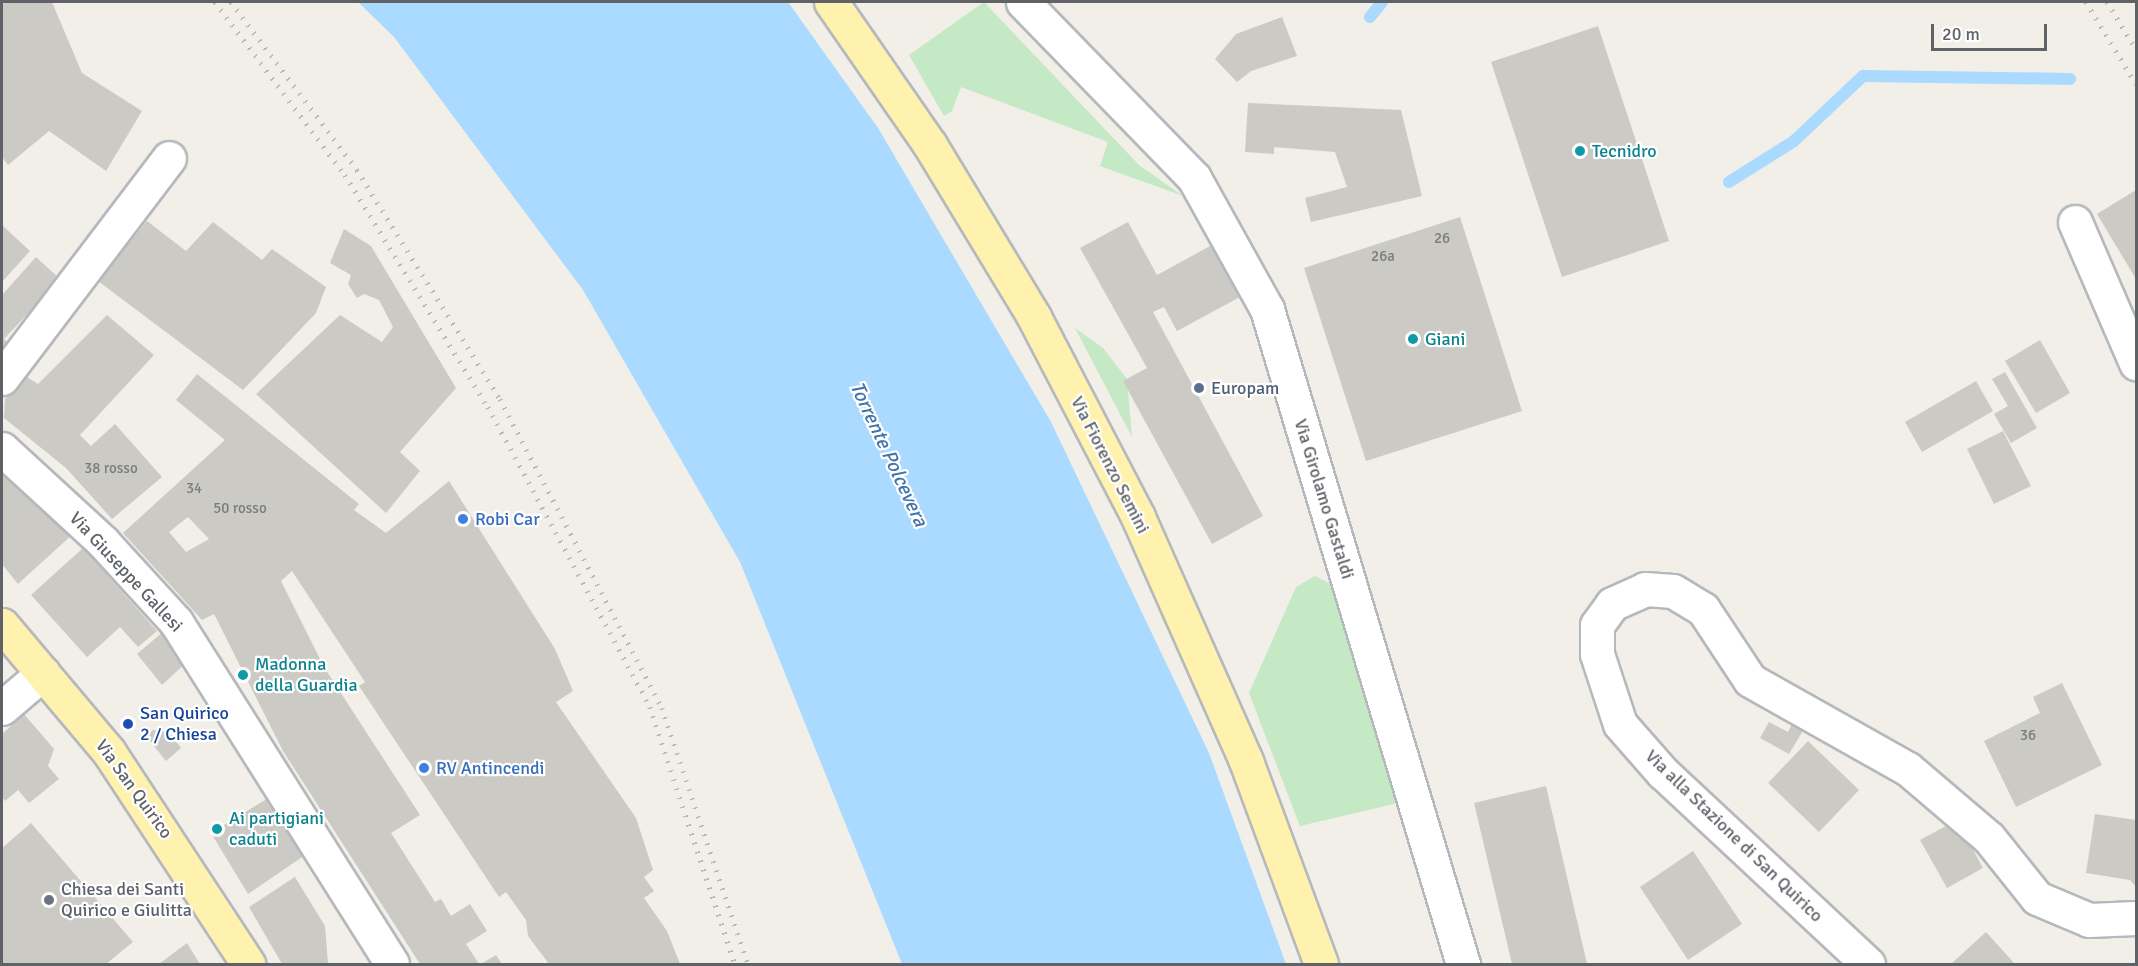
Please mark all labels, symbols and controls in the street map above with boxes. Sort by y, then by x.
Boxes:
scale bar [1934,12,2050,50]
text: 20 m [1942,23,1980,45]
place label: Tecnidro [1592,140,1657,162]
marker: Tecnidro [1573,144,1587,158]
house number: 26 [1434,230,1450,248]
house number: 26a [1371,248,1395,266]
place label: Giani [1425,328,1465,350]
marker: Giani [1406,332,1420,346]
place label: Europam [1211,377,1279,399]
water label: Torrente Polcevera [845,378,933,530]
marker: Europam [1192,381,1206,395]
street label: Via Fiorenzo Semini [1066,393,1154,537]
street label: Via Girolamo Gastaldi [1289,416,1359,582]
house number: 38 rosso [84,460,138,478]
house number: 34 [186,480,202,498]
house number: 50 rosso [213,500,267,518]
street label: Via Giuseppe Gallesi [65,508,187,636]
place label: Robi Car [475,508,540,530]
marker: Robi Car [456,512,470,526]
place label: Madonna della Guardia [255,654,358,696]
marker: Madonna della Guardia [236,668,250,682]
place label: San Quirico 2 / Chiesa [140,703,229,746]
marker: San Quirico 2 / Chiesa [121,717,135,731]
house number: 36 [2020,727,2036,745]
street label: Via San Quirico [91,735,177,843]
street label: Via alla Stazione di San Quirico [1641,745,1827,927]
place label: RV Antincendi [436,757,544,779]
marker: RV Antincendi [417,761,431,775]
place label: Ai partigiani caduti [229,808,324,850]
marker: Ai partigiani caduti [210,822,224,836]
place label: Chiesa dei Santi Quirico e Giulitta [61,879,192,922]
marker: Chiesa dei Santi Quirico e Giulitta [42,893,56,907]

